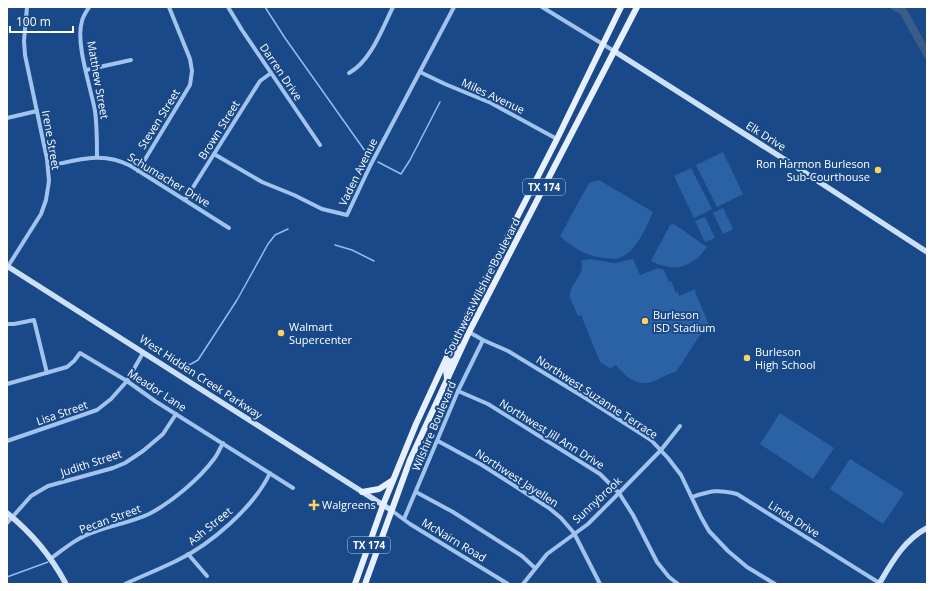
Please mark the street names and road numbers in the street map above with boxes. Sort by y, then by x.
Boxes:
street label: Matthew Street [84,40,113,120]
street label: Darren Drive [257,40,306,103]
street label: Miles Avenue [459,74,527,117]
street label: Steven Street [134,86,183,152]
street label: Brown Street [194,97,243,162]
street label: Irene Street [39,109,64,171]
street label: Elk Drive [743,117,789,154]
street label: Vaden Avenue [335,135,380,208]
street label: Schumacher Drive [125,149,213,210]
road number: TX 174 [523,179,565,195]
street label: Southwest Wilshire Boulevard [440,215,523,358]
street label: West Hidden Creek Parkway [137,331,266,422]
street label: Northwest Suzanne Terrace [534,352,661,442]
street label: Meador Lane [125,365,190,414]
street label: Wilshire Boulevard [408,379,459,473]
street label: Northwest Jill Ann Drive [497,395,608,472]
street label: Lisa Street [34,397,90,428]
street label: Northwest Jayellen [473,445,562,510]
street label: Judith Street [57,446,123,480]
street label: Sunnybrook [569,473,625,526]
street label: Linda Drive [766,497,823,540]
street label: Pecan Street [77,500,143,537]
street label: Ash Street [185,503,235,548]
street label: McNairn Road [419,514,489,565]
road number: TX 174 [348,537,390,553]

